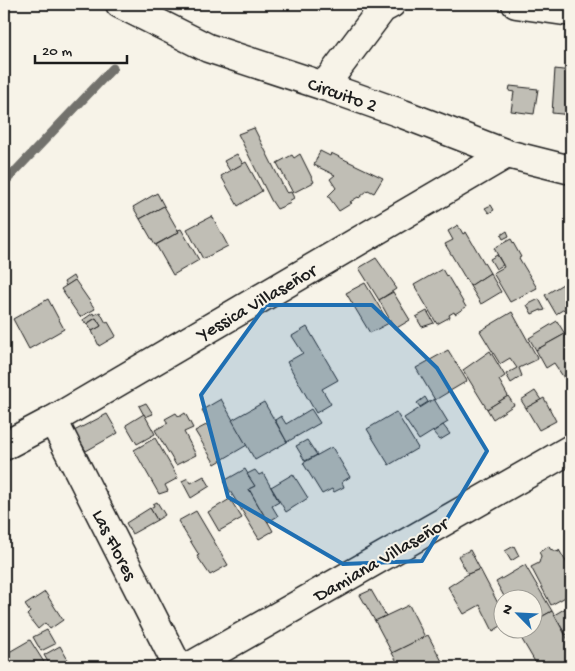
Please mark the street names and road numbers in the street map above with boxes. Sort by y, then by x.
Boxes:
street label: Circuito 2 [304,74,380,119]
street label: Yessica Villaseñor [192,259,324,349]
street label: Las Flores [85,506,141,586]
street label: Damiana Villaseñor [309,512,455,610]

